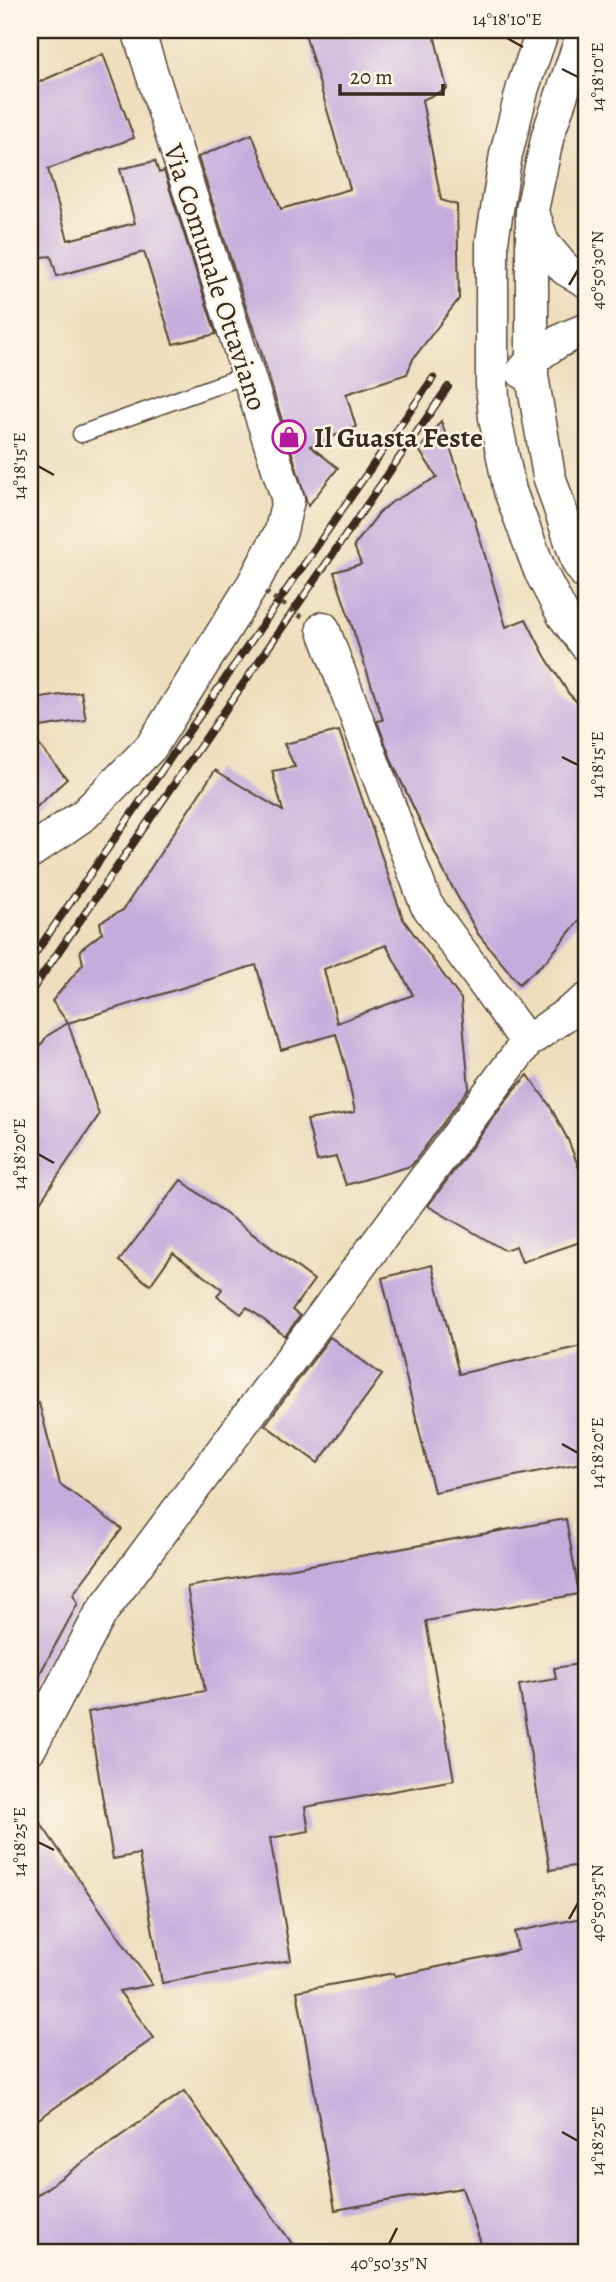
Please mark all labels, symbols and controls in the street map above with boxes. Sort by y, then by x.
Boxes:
text: 14°18'10"E [472,7,542,31]
text: 14°18'10"E [585,42,609,112]
scale bar [340,52,443,96]
text: 20 m [350,63,393,91]
street label: Via Comunale Ottaviano [154,138,276,415]
text: 40°50'30"N [585,230,609,310]
shop icon: Il Guasta Feste [270,418,308,456]
place label: Il Guasta Feste [314,419,483,457]
text: 14°18'15"E [7,432,31,500]
text: 14°18'15"E [585,731,609,799]
text: 14°18'20"E [7,1118,31,1190]
text: 14°18'20"E [585,1417,609,1489]
text: 14°18'25"E [7,1807,31,1877]
text: 40°50'35"N [585,1864,609,1942]
text: 14°18'25"E [585,2106,609,2176]
text: 40°50'35"N [350,2251,428,2275]

